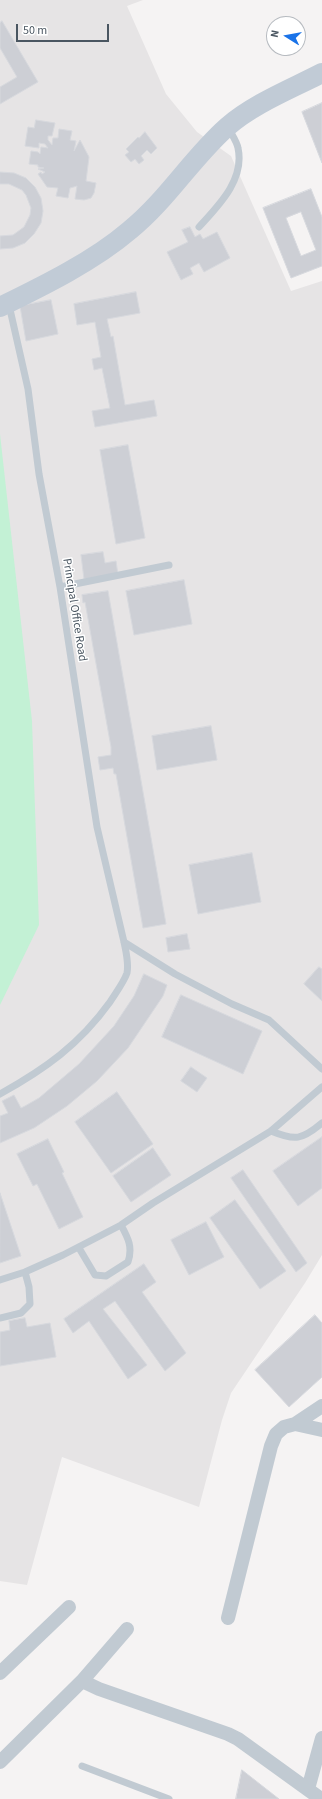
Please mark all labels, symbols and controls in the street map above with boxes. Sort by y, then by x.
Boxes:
scale bar [18,16,111,42]
north arrow [266,16,306,56]
text: 50 m [23,22,47,39]
text: N [267,29,283,39]
street label: Principal Office Road [59,557,89,663]

